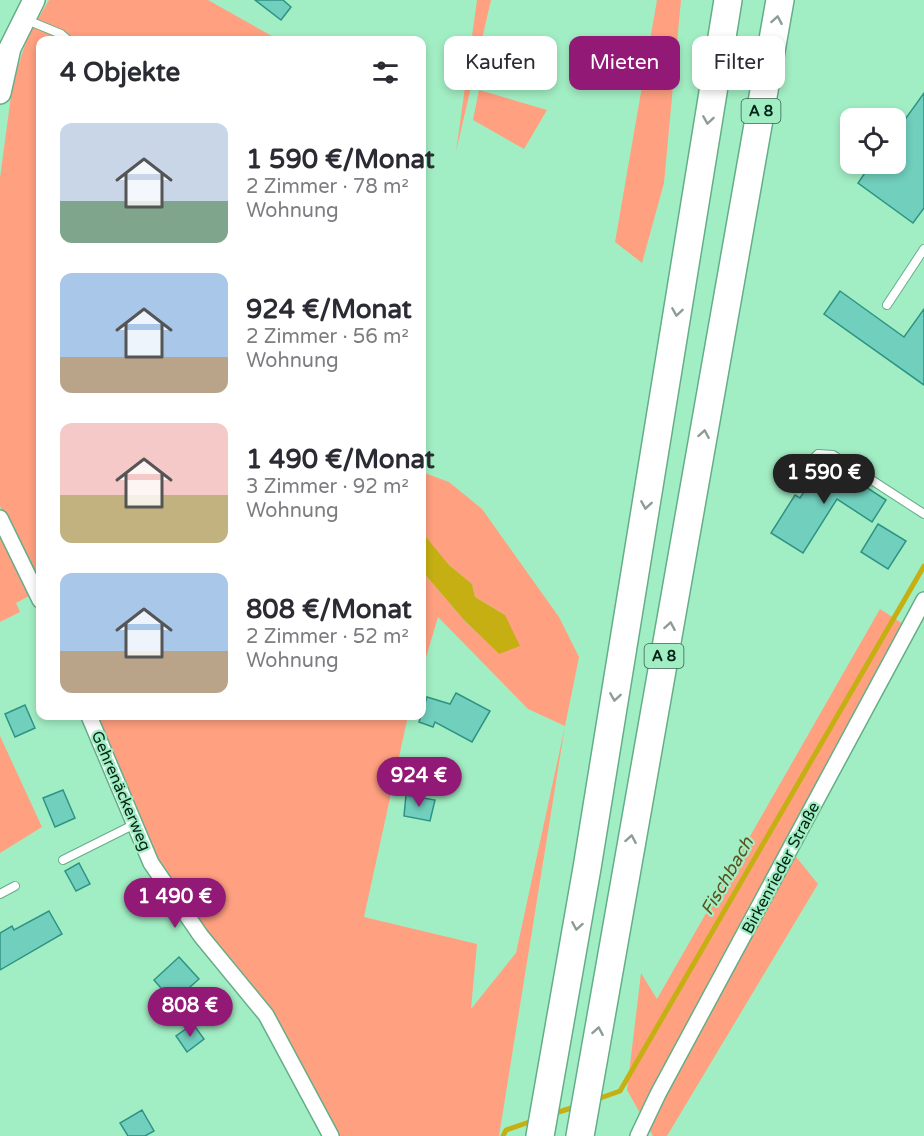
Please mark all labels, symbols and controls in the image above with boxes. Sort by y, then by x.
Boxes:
one-way arrow [770,15,783,25]
chip: Kaufen [444,36,557,90]
chip: Mieten [569,36,680,90]
chip: Filter [692,36,785,90]
icon: filters [369,56,402,89]
text: 4 Objekte [60,57,180,88]
road number: A 8 [742,99,780,123]
map controls [840,108,906,174]
button: locate [840,108,906,174]
one-way arrow [703,115,715,125]
text: 1 590 €/Monat [246,144,435,175]
icon: home [108,147,180,219]
text: 2 Zimmer · 78 m² [246,175,409,199]
text: Wohnung [246,199,339,223]
text: 924 €/Monat [246,294,412,325]
icon: home [108,297,180,369]
one-way arrow [672,308,684,317]
text: 2 Zimmer · 56 m² [246,325,409,349]
text: Wohnung [246,349,339,373]
one-way arrow [697,430,710,440]
text: 1 490 €/Monat [246,444,435,475]
icon: home [108,447,180,519]
pin: 1 590 € [769,454,879,505]
text: 1 590 € [787,461,861,485]
text: 3 Zimmer · 92 m² [246,475,409,499]
text: Wohnung [246,499,339,523]
one-way arrow [640,500,653,510]
text: 808 €/Monat [246,594,412,625]
icon: home [108,597,180,669]
one-way arrow [663,622,676,632]
text: 2 Zimmer · 52 m² [246,625,409,649]
road number: A 8 [644,644,684,668]
text: Wohnung [246,649,339,673]
one-way arrow [609,693,621,702]
street label: Gehrenäckerweg [87,728,155,854]
pin: 924 € [377,757,461,808]
text: 924 € [391,764,447,788]
street label: Birkenrieder Straße [738,799,824,937]
water label: Fischbach [696,832,759,919]
one-way arrow [624,834,637,844]
pin: 1 490 € [120,878,230,929]
text: 1 490 € [138,885,212,909]
one-way arrow [571,920,584,930]
pin: 808 € [148,987,232,1038]
text: 808 € [162,994,218,1018]
one-way arrow [591,1026,604,1036]

